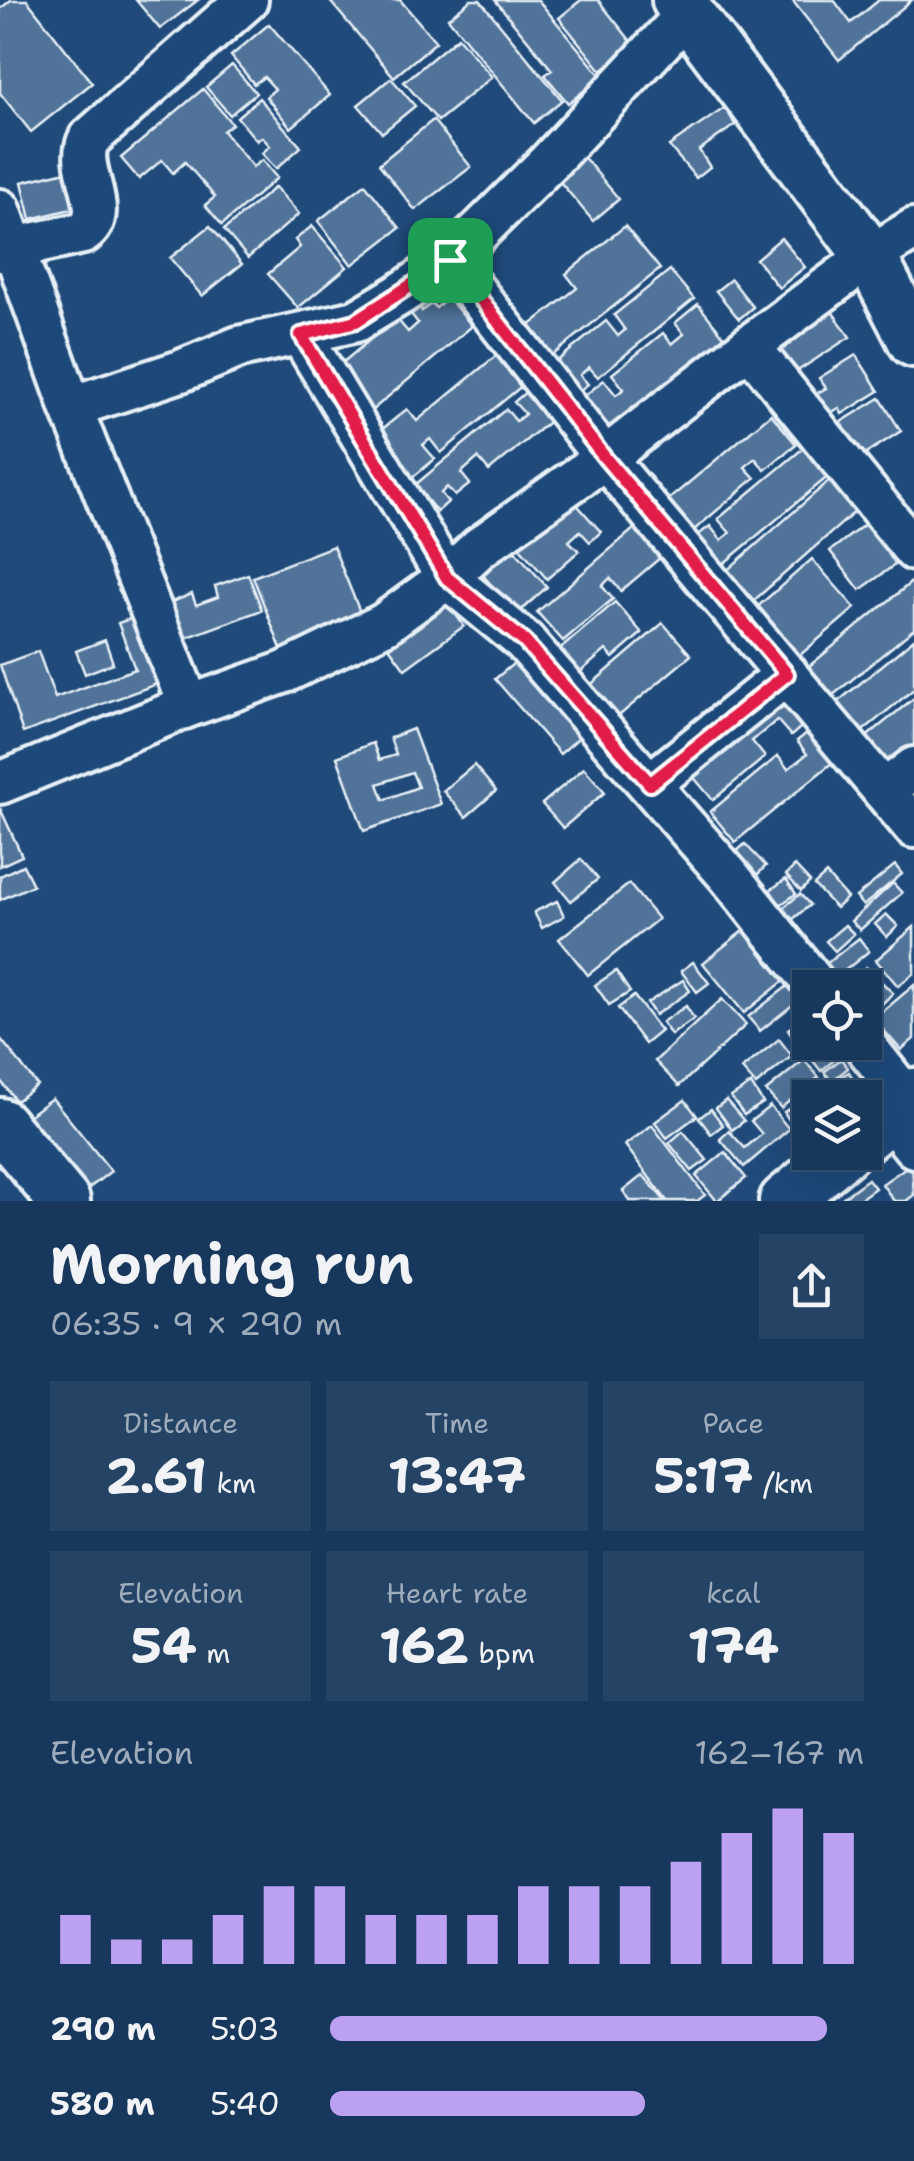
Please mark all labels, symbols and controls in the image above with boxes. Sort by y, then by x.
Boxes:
pin [408,218,493,303]
icon: arrive [423,233,478,288]
map controls [792,970,882,1170]
button: locate [792,970,882,1060]
button: layers [792,1080,882,1170]
text: Morning run [50,1227,414,1301]
button: share [759,1234,864,1339]
text: 06:35 · 9 × 290 m [50,1302,342,1345]
text: Distance [123,1404,238,1442]
text: Time [425,1404,489,1442]
text: Pace [703,1404,764,1442]
text: 2.61 [105,1442,207,1509]
text: 13:47 [388,1442,526,1509]
text: 5:17 [654,1442,754,1509]
text: km [207,1464,256,1502]
text: /km [754,1464,813,1502]
text: Elevation [118,1574,243,1612]
text: Heart rate [386,1574,528,1612]
text: kcal [706,1574,761,1612]
text: 54 [131,1612,197,1679]
text: 162 [379,1612,469,1679]
text: 174 [688,1612,779,1679]
text: m [197,1634,230,1672]
text: bpm [469,1634,535,1672]
text: Elevation [50,1731,193,1774]
text: 162–167 m [695,1731,864,1774]
text: 290 m [50,2007,156,2050]
text: 5:03 [210,2007,279,2050]
text: 580 m [50,2082,155,2125]
text: 5:40 [210,2082,280,2125]

